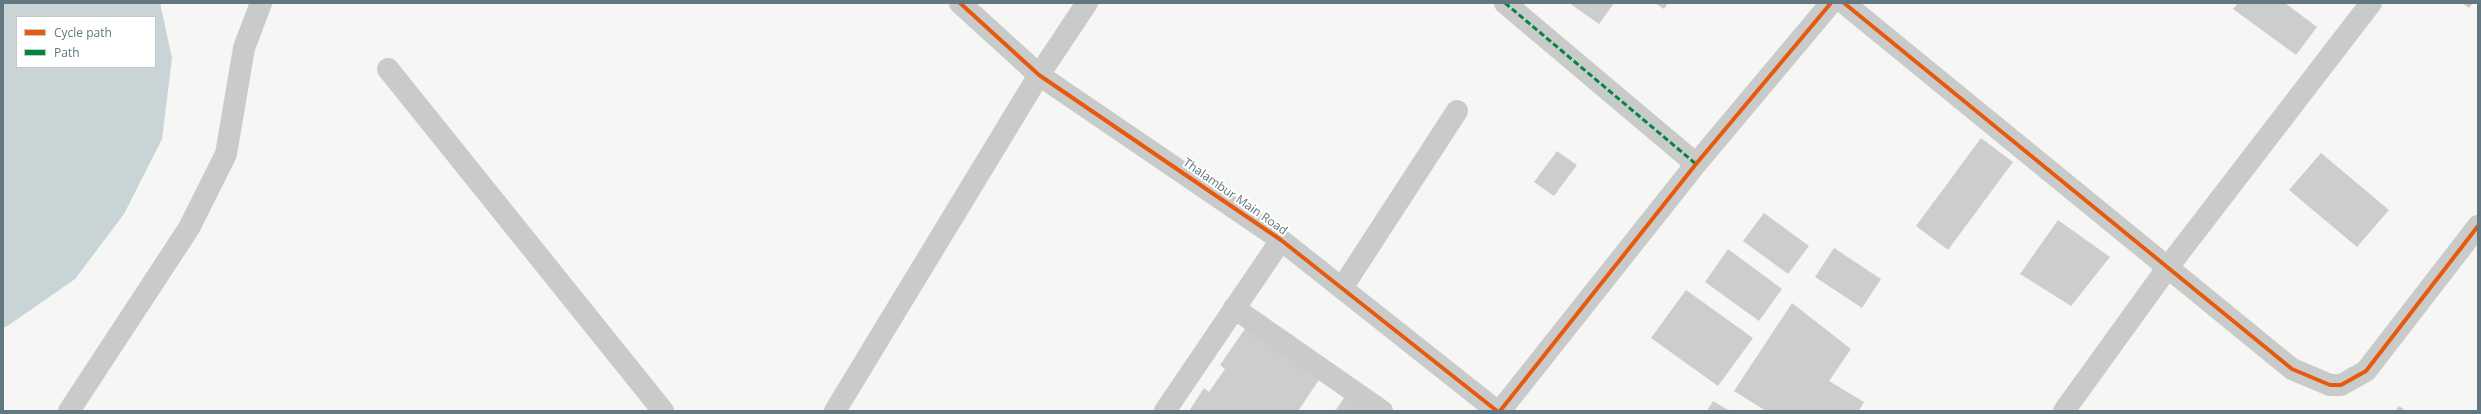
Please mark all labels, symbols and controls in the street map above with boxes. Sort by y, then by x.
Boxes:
legend [16,16,156,68]
text: Cycle path [54,24,112,41]
text: Path [54,44,80,61]
street label: Thalambur Main Road [1180,156,1290,238]

